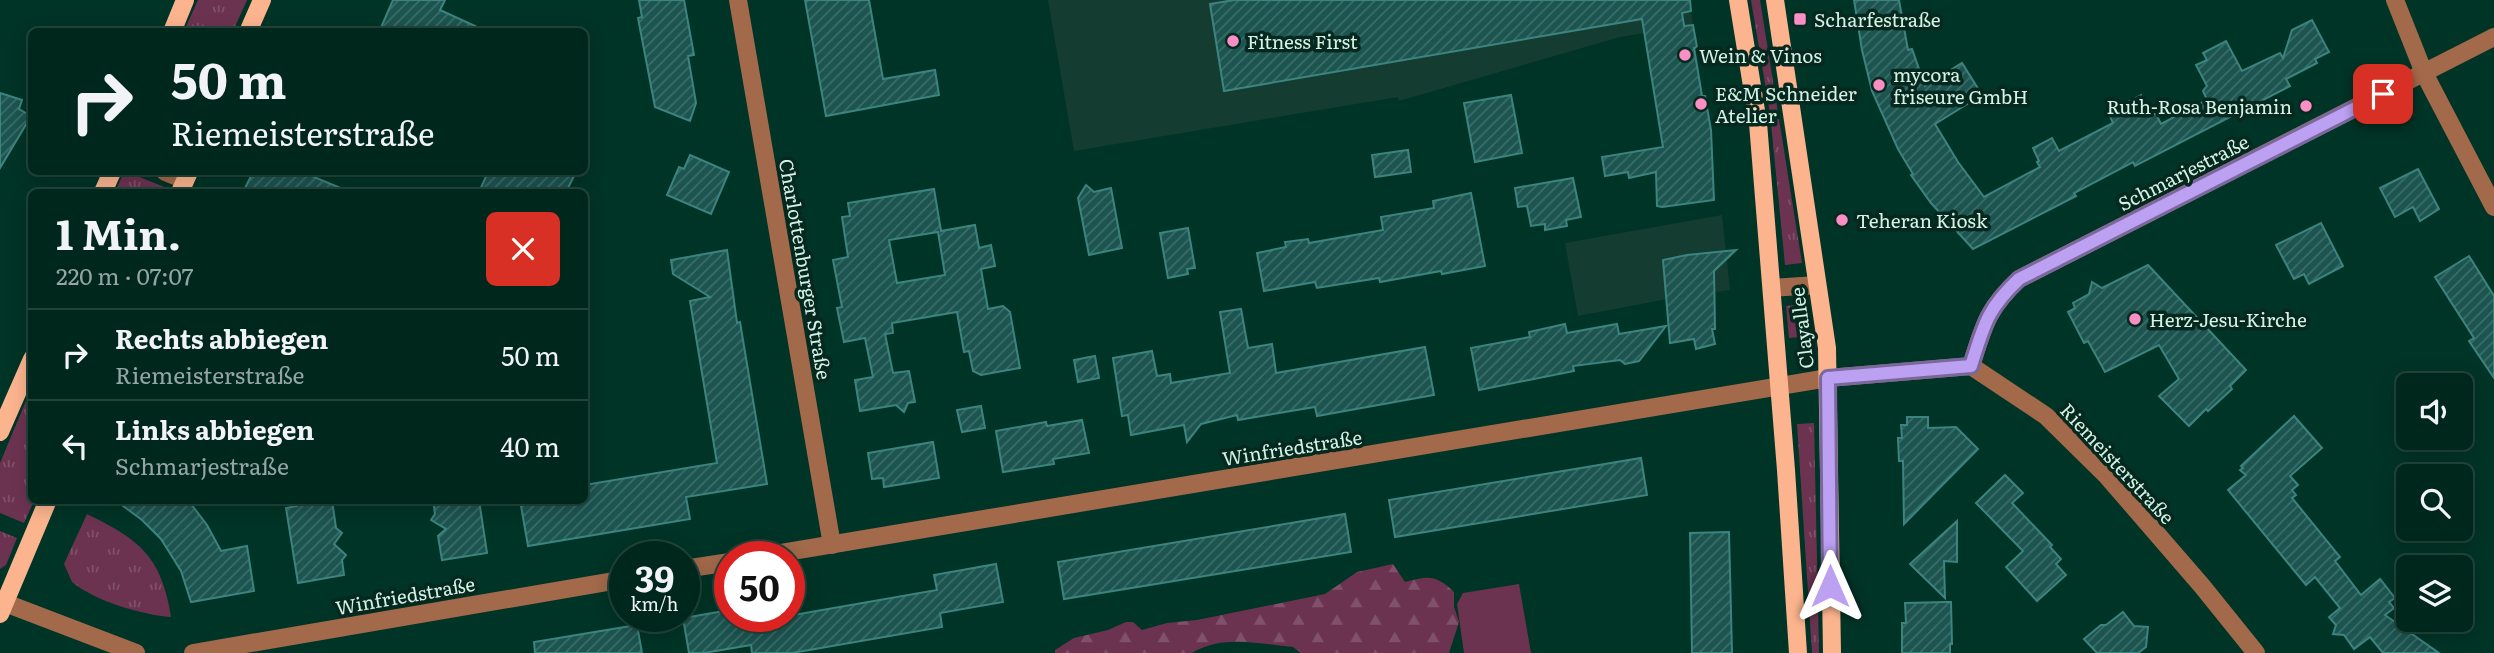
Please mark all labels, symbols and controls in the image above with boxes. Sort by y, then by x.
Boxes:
place label: Scharfestraße [1814,5,1941,33]
marker: Scharfestraße [1792,11,1808,27]
place label: Fitness First [1247,27,1358,55]
marker: Fitness First [1225,33,1241,49]
text: 50 m [171,41,287,114]
place label: Wein & Vinos [1699,41,1822,69]
marker: Wein & Vinos [1677,47,1693,63]
icon: right [56,56,147,147]
place label: mycora friseure GmbH [1893,60,2028,110]
pin [2353,64,2413,124]
icon: arrive [2364,75,2402,113]
marker: mycora friseure GmbH [1871,77,1887,93]
place label: E&M Schneider Atelier [1715,79,1857,129]
place label: Ruth-Rosa Benjamin [2106,92,2292,120]
marker: E&M Schneider Atelier [1693,96,1709,112]
marker: Ruth-Rosa Benjamin [2298,98,2314,114]
text: Riemeisterstraße [171,108,435,156]
street label: Schmarjestraße [2113,127,2253,217]
street label: Charlottenburger Straße [773,156,839,382]
text: 1 Min. [56,201,181,263]
place label: Teheran Kiosk [1856,206,1988,234]
button: close [486,212,560,286]
marker: Teheran Kiosk [1834,212,1850,228]
text: 220 m · 07:07 [56,258,194,292]
street label: Clayallee [1782,286,1820,370]
place label: Herz-Jesu-Kirche [2149,305,2307,333]
marker: Herz-Jesu-Kirche [2127,311,2143,327]
text: Rechts abbiegen [115,318,328,357]
text: 50 m [501,335,560,374]
icon: right [56,336,94,374]
text: Riemeisterstraße [115,357,305,391]
map controls [2396,373,2473,632]
button: sound [2396,373,2473,450]
street label: Riemeisterstraße [2054,396,2182,530]
text: Links abbiegen [115,409,314,448]
street label: Winfriedstraße [1220,422,1364,472]
text: 40 m [500,426,560,465]
icon: left [56,427,94,465]
text: Schmarjestraße [115,448,289,482]
button: search [2396,464,2473,541]
speed limit sign: 50 [714,541,805,632]
position arrow [1793,549,1867,623]
text: 39 [635,551,674,603]
button: layers [2396,555,2473,632]
street label: Winfriedstraße [333,569,477,621]
text: km/h [631,590,678,617]

